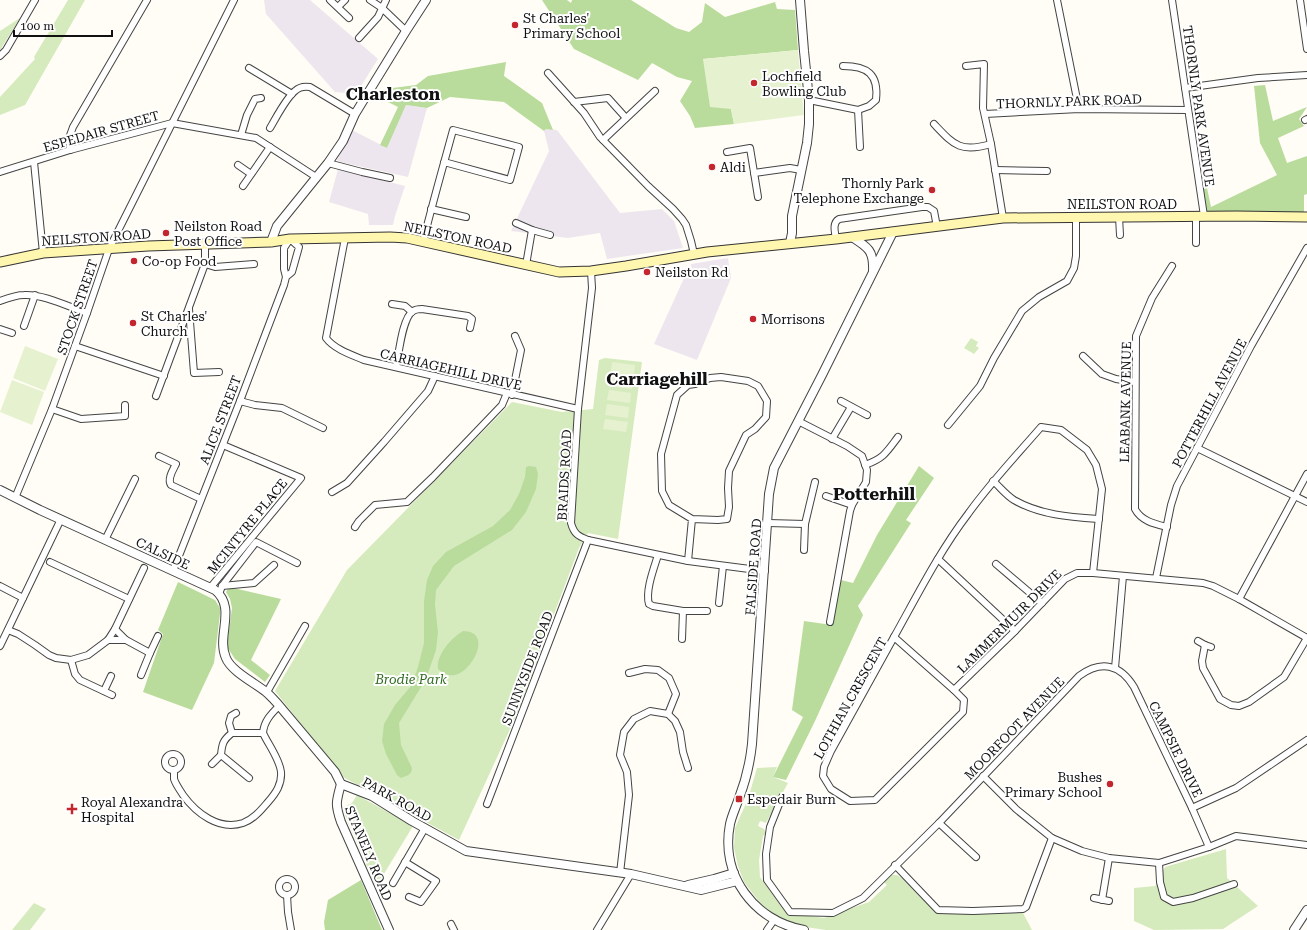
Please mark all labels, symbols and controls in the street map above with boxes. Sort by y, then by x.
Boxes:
place label: St Charles' Primary School [523,11,620,41]
scale bar [14,12,112,38]
text: 100 m [20,19,54,33]
marker: St Charles' Primary School [510,20,520,30]
street label: THORNLY PARK AVENUE [1180,25,1217,188]
place label: Lochfield Bowling Club [762,69,846,99]
marker: Lochfield Bowling Club [749,78,759,88]
district label: Charleston [346,84,441,104]
street label: THORNLY PARK ROAD [996,91,1142,112]
street label: ESPEDAIR STREET [41,108,161,155]
place label: Aldi [720,160,746,175]
marker: Aldi [707,162,717,172]
place label: Thornly Park Telephone Exchange [793,176,924,206]
marker: Thornly Park Telephone Exchange [927,185,937,195]
street label: NEILSTON ROAD [1067,197,1177,212]
place label: Neilston Road Post Office [174,219,263,249]
street label: NEILSTON ROAD [402,219,513,256]
street label: NEILSTON ROAD [41,226,152,249]
marker: Neilston Road Post Office [161,228,171,238]
place label: Co-op Food [142,254,217,269]
marker: Co-op Food [129,256,139,266]
street label: STOCK STREET [54,257,101,357]
place label: Neilston Rd [655,265,729,280]
marker: Neilston Rd [642,267,652,277]
place label: St Charles' Church [141,309,208,339]
place label: Morrisons [761,312,825,327]
marker: Morrisons [748,314,758,324]
marker: St Charles' Church [128,318,138,328]
street label: POTTERHILL AVENUE [1169,336,1250,470]
street label: LEABANK AVENUE [1117,341,1134,463]
street label: CARRIAGEHILL DRIVE [379,346,523,393]
district label: Carriagehill [606,369,708,389]
street label: ALICE STREET [197,373,244,467]
street label: BRAIDS ROAD [555,429,574,521]
street label: MCINTYRE PLACE [204,476,290,577]
district label: Potterhill [833,484,915,504]
street label: FALSIDE ROAD [743,518,764,616]
street label: CALSIDE [133,534,192,572]
street label: LAMMERMUIR DRIVE [954,566,1064,676]
street label: SUNNYSIDE ROAD [499,609,556,727]
street label: LOTHIAN CRESCENT [811,635,890,762]
park label: Brodie Park [374,672,448,687]
street label: MOORFOOT AVENUE [961,674,1067,783]
street label: CAMPSIE DRIVE [1146,699,1205,800]
place label: Bushes Primary School [1005,770,1102,800]
street label: PARK ROAD [360,774,434,825]
marker: Bushes Primary School [1105,779,1115,789]
place label: Espedair Burn [747,792,836,807]
marker: Espedair Burn [734,794,744,804]
place label: Royal Alexandra Hospital [81,795,183,825]
marker: Royal Alexandra Hospital [66,803,78,815]
street label: STANELY ROAD [342,803,395,903]

